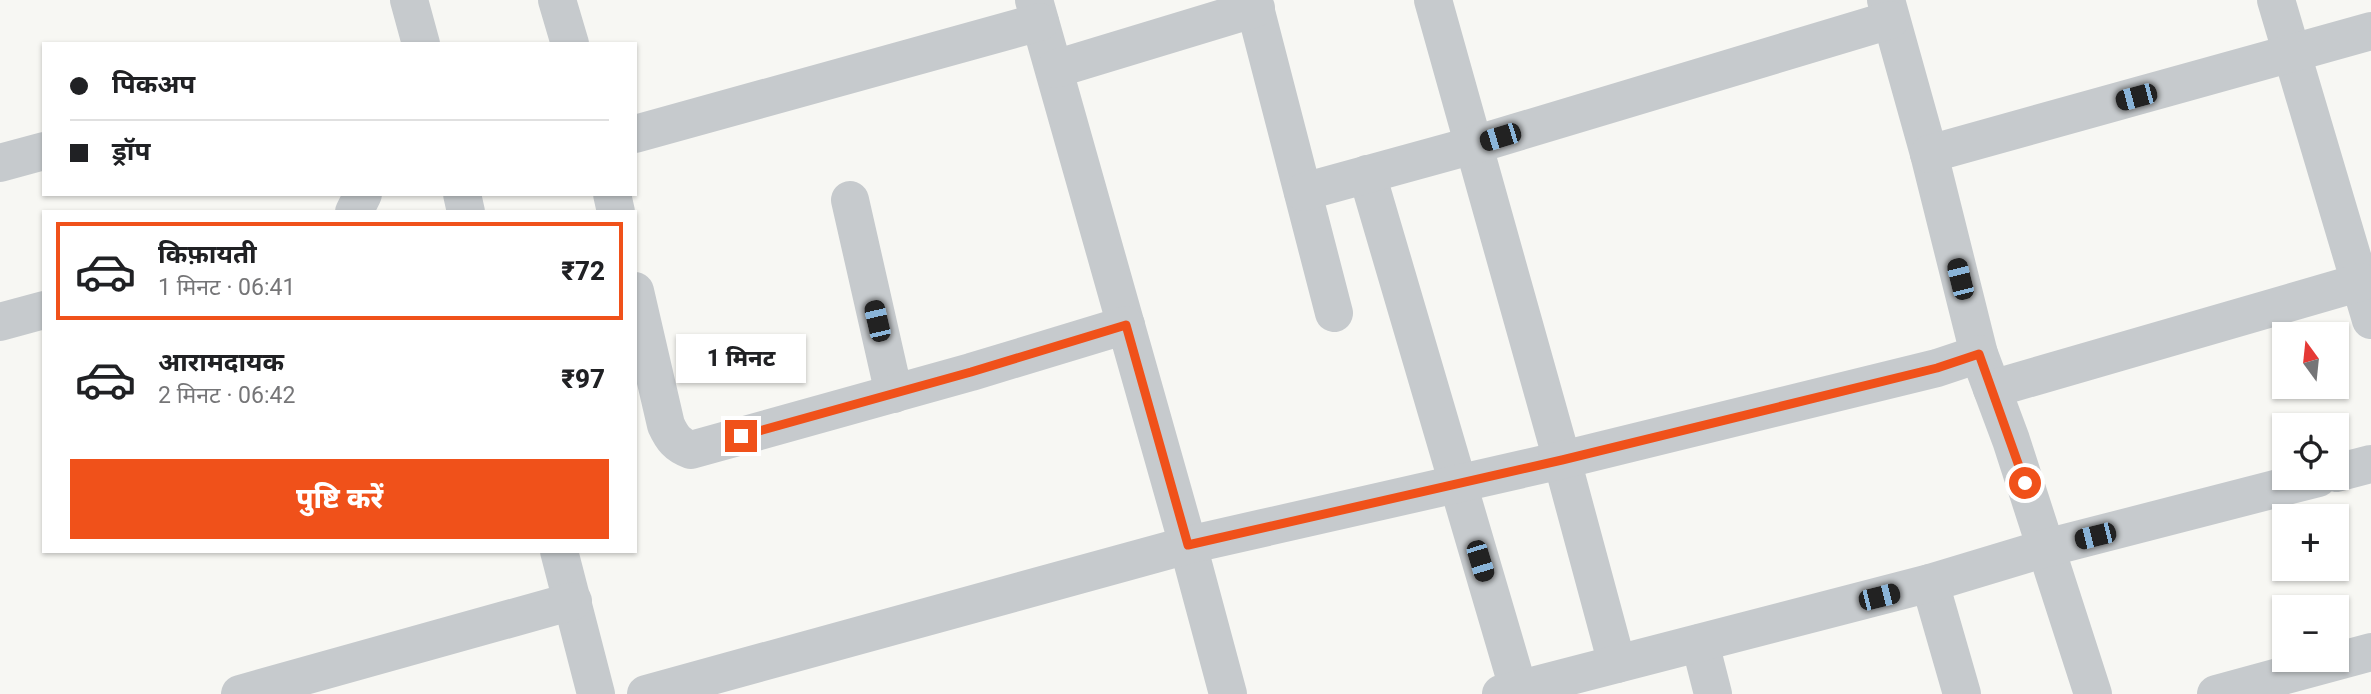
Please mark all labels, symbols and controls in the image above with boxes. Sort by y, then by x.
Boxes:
text: पिकअप [112,69,195,99]
car [2113,81,2160,113]
car [1477,121,1524,153]
text: ड्रॉप [112,136,150,166]
text: किफ़ायती [158,239,257,269]
icon: car [74,240,137,303]
text: ₹72 [561,256,605,286]
car [1945,256,1976,302]
text: 1 मिनट · 06:41 [158,274,295,301]
car [863,298,892,344]
north arrow [2272,322,2348,399]
map controls [2272,322,2349,672]
callout: 1 मिनट [676,334,806,384]
text: 1 मिनट [707,345,775,372]
text: आरामदायक [158,347,284,377]
icon: car [74,348,137,411]
text: ₹97 [561,364,605,394]
text: 2 मिनट · 06:42 [158,382,295,409]
button: locate [2272,413,2349,490]
route end [725,420,757,452]
button: पुष्टि करें [70,459,609,539]
route start [2009,467,2041,499]
button: + [2272,504,2349,581]
car [2073,521,2118,551]
car [1464,538,1497,584]
car [1857,582,1902,612]
button: − [2272,595,2349,672]

